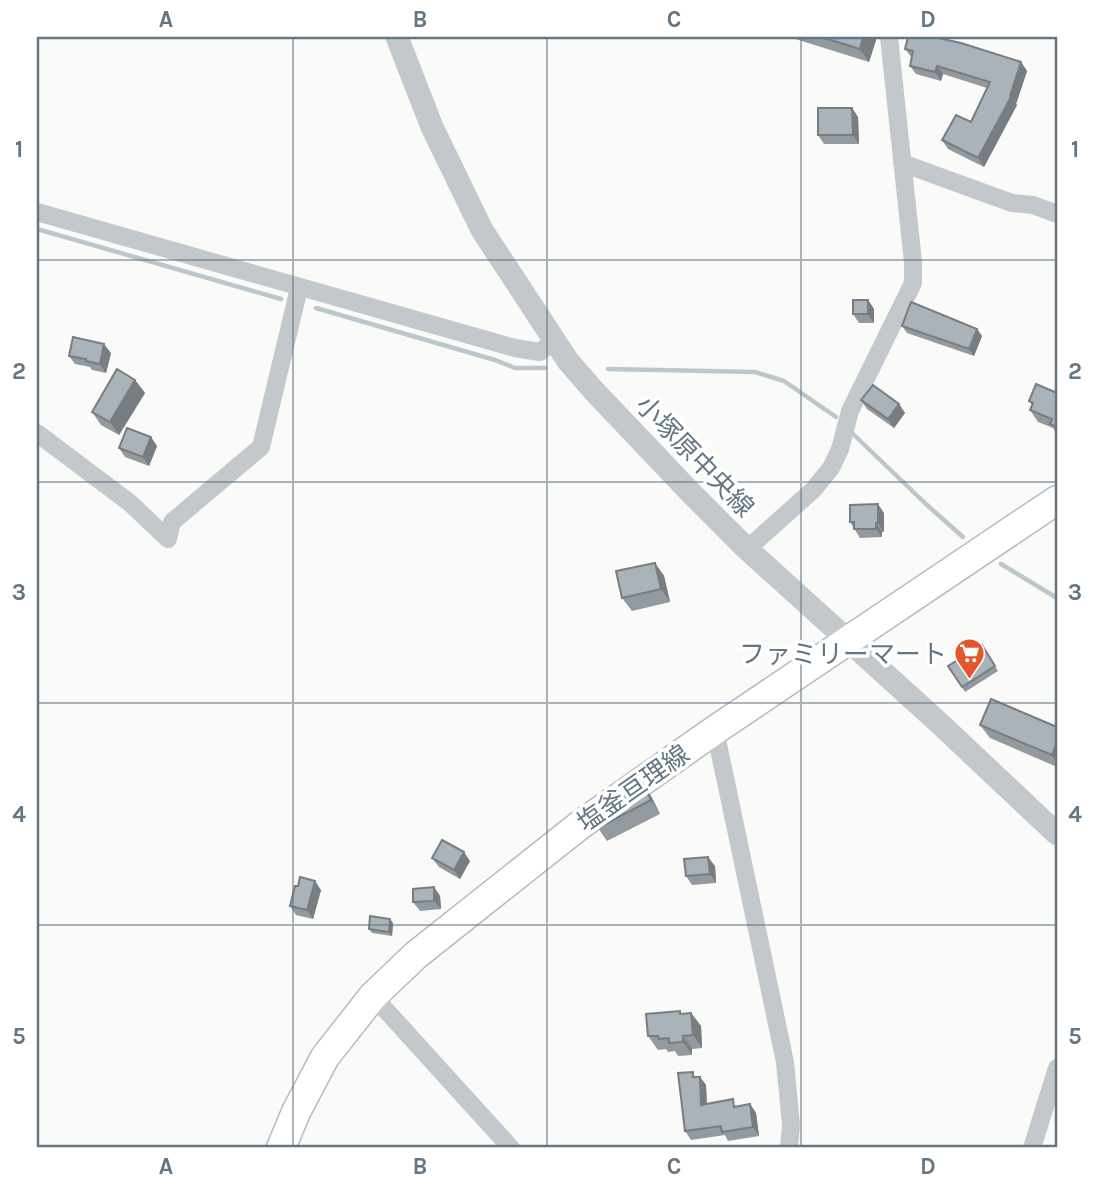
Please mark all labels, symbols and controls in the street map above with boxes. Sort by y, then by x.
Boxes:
text: A [159,6,173,33]
text: B [413,6,427,33]
text: C [667,6,681,33]
text: D [920,6,936,33]
text: 1 [15,136,23,163]
text: 1 [1071,136,1079,163]
text: 2 [12,358,26,385]
text: 2 [1068,358,1082,385]
street label: 小塚原中央線 [629,389,760,523]
text: 3 [12,579,26,606]
text: 3 [1068,579,1082,606]
supermarket icon: ファミリーマート [953,637,987,681]
place label: ファミリーマート [739,639,947,670]
street label: 塩釜亘理線 [571,738,695,838]
text: 4 [12,801,26,828]
text: 4 [1068,801,1082,828]
text: 5 [12,1023,26,1050]
text: 5 [1068,1023,1082,1050]
text: A [159,1153,173,1180]
text: B [413,1153,427,1180]
text: C [667,1153,681,1180]
text: D [920,1153,936,1180]

